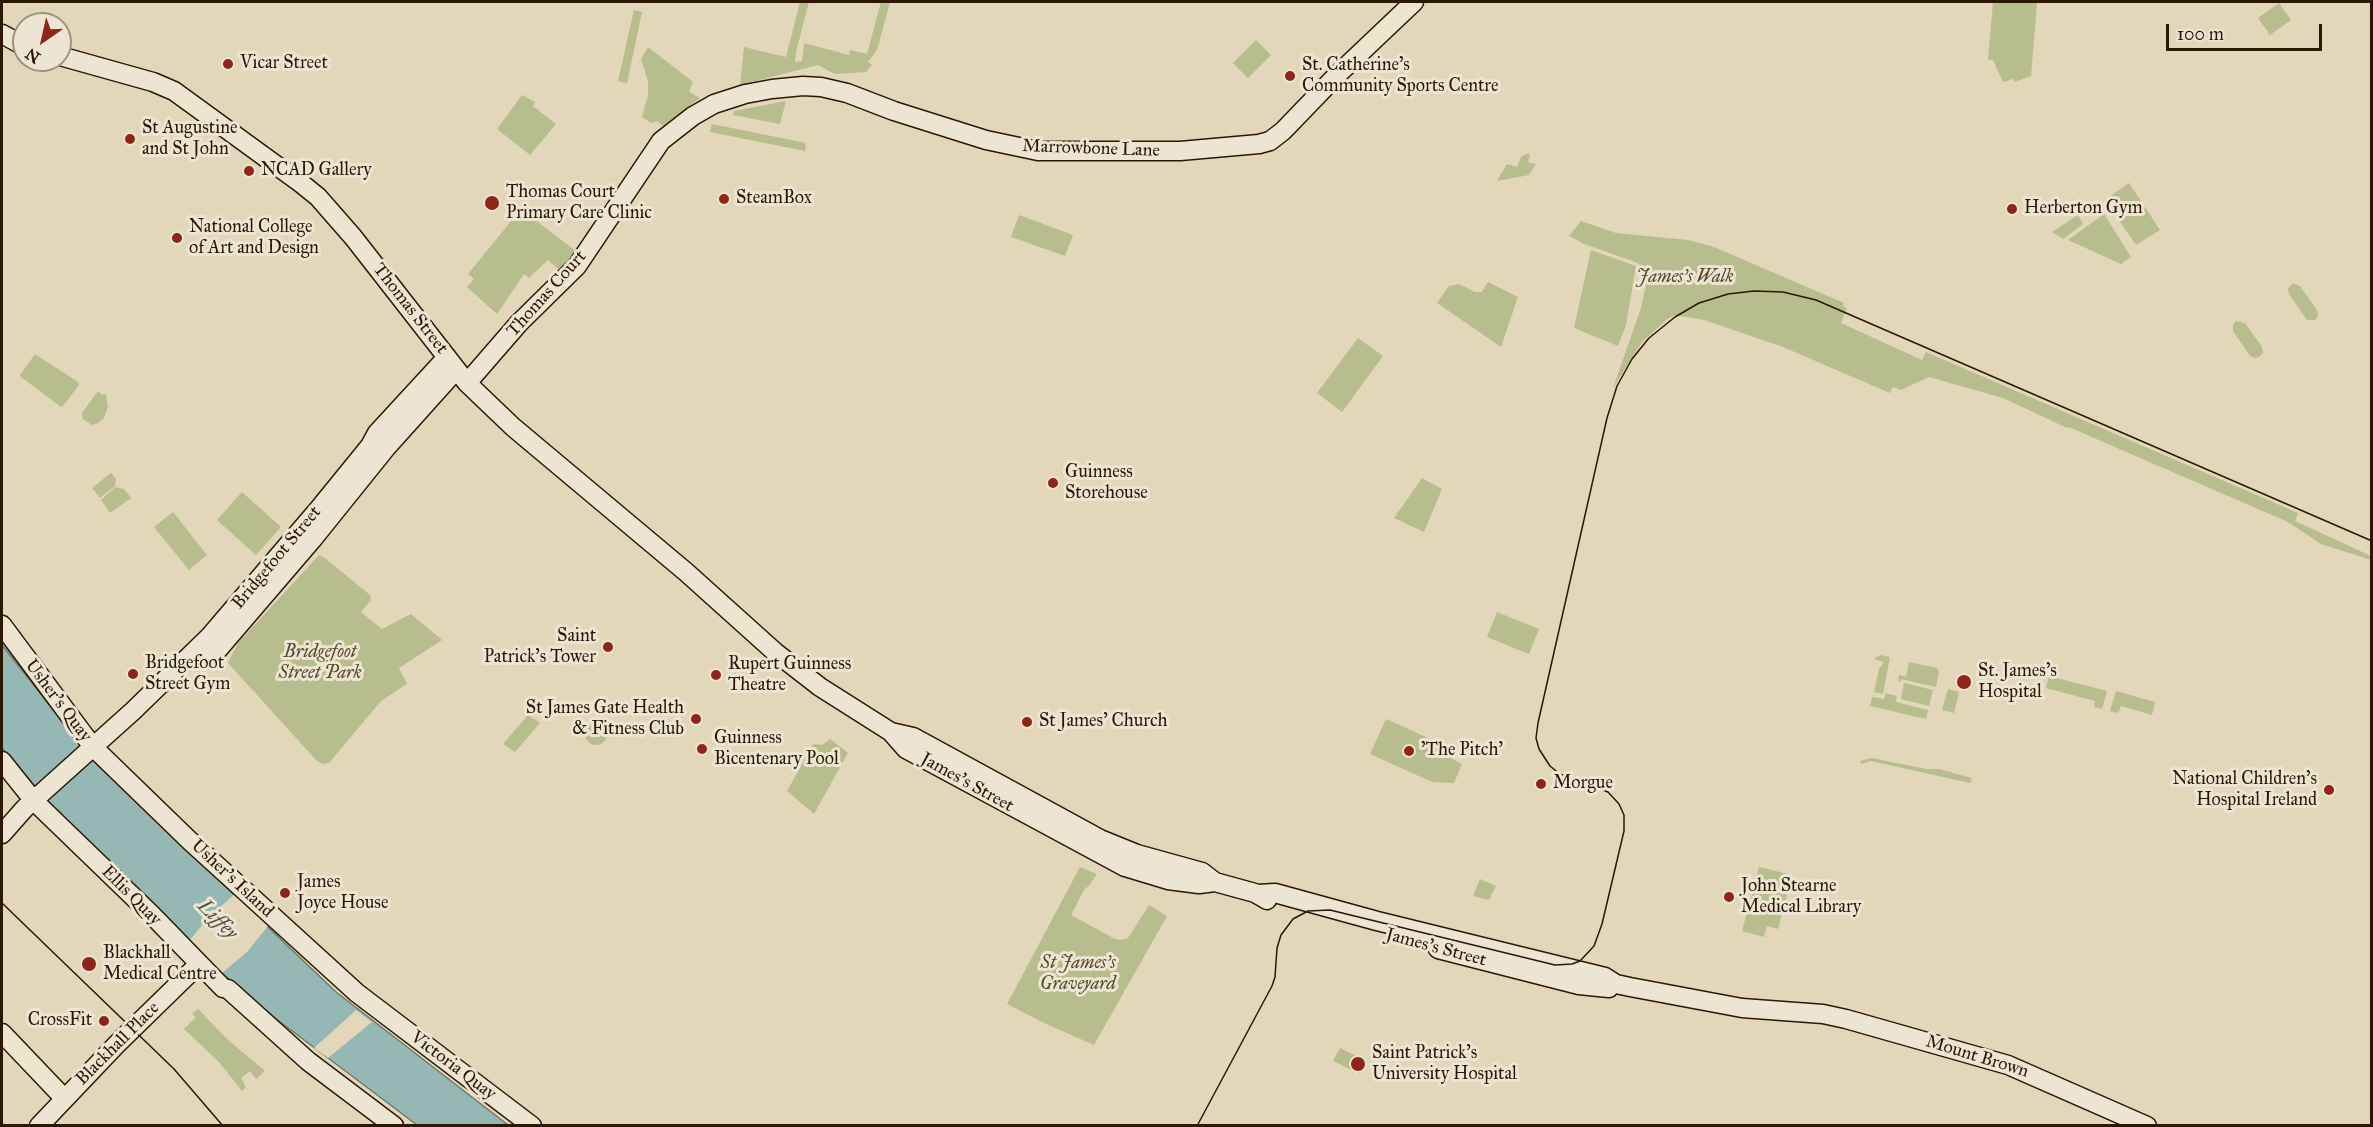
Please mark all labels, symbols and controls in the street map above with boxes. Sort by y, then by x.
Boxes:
north arrow [12,12,72,72]
scale bar [2169,12,2325,50]
text: 100 m [2177,23,2224,45]
text: N [22,44,44,67]
place label: Vicar Street [240,53,328,75]
place label: St. Catherine's Community Sports Centre [1302,55,1498,98]
marker: Vicar Street [221,57,235,71]
marker: St. Catherine's Community Sports Centre [1283,69,1297,83]
place label: St Augustine and St John [142,118,237,160]
marker: St Augustine and St John [123,132,137,146]
street label: Marrowbone Lane [1022,136,1160,162]
place label: NCAD Gallery [261,160,372,182]
marker: NCAD Gallery [242,164,256,178]
place label: Thomas Court Primary Care Clinic [506,182,652,224]
place label: SteamBox [736,188,812,210]
marker: SteamBox [717,192,731,206]
marker: Thomas Court Primary Care Clinic [483,194,501,212]
place label: Herberton Gym [2024,198,2143,220]
marker: Herberton Gym [2005,202,2019,216]
place label: National College of Art and Design [189,217,319,260]
marker: National College of Art and Design [170,231,184,245]
street label: Thomas Court [503,246,591,342]
street label: Thomas Street [368,259,452,359]
park label: James's Walk [1637,267,1733,289]
place label: Guinness Storehouse [1065,462,1148,504]
marker: Guinness Storehouse [1046,476,1060,490]
street label: Bridgefoot Street [228,502,326,614]
place label: Saint Patrick's Tower [484,626,596,668]
marker: Saint Patrick's Tower [601,640,615,654]
park label: Bridgefoot Street Park [278,642,362,684]
place label: Bridgefoot Street Gym [145,653,230,696]
place label: Rupert Guinness Theatre [728,654,851,696]
street label: Usher's Quay [20,656,96,746]
place label: St. James's Hospital [1978,661,2057,704]
marker: Bridgefoot Street Gym [126,667,140,681]
marker: Rupert Guinness Theatre [709,668,723,682]
marker: St. James's Hospital [1955,673,1973,691]
place label: St James Gate Health & Fitness Club [526,698,684,740]
place label: St James' Church [1039,711,1168,733]
marker: St James Gate Health & Fitness Club [689,712,703,726]
marker: St James' Church [1020,715,1034,729]
place label: Guinness Bicentenary Pool [714,728,839,771]
place label: 'The Pitch' [1421,740,1503,762]
marker: Guinness Bicentenary Pool [695,742,709,756]
marker: 'The Pitch' [1402,744,1416,758]
street label: James's Street [917,749,1017,817]
place label: National Children's Hospital Ireland [2172,769,2317,812]
place label: Morgue [1553,773,1613,795]
marker: Morgue [1534,777,1548,791]
marker: National Children's Hospital Ireland [2322,783,2336,797]
street label: Usher's Island [186,835,278,923]
street label: Ellis Quay [96,861,166,931]
place label: James Joyce House [297,872,388,914]
place label: John Stearne Medical Library [1741,876,1861,918]
marker: James Joyce House [278,886,292,900]
marker: John Stearne Medical Library [1722,890,1736,904]
water label: Liffey [192,895,242,945]
street label: James's Street [1383,924,1489,972]
place label: Blackhall Medical Centre [103,943,217,986]
park label: St James's Graveyard [1040,953,1116,996]
marker: Blackhall Medical Centre [80,955,98,973]
street label: Blackhall Place [72,998,164,1090]
place label: CrossFit [28,1010,92,1032]
marker: CrossFit [97,1014,111,1028]
street label: Victoria Quay [406,1027,500,1105]
street label: Mount Brown [1923,1031,2031,1083]
place label: Saint Patrick’s University Hospital [1372,1043,1517,1086]
marker: Saint Patrick’s University Hospital [1349,1055,1367,1073]

